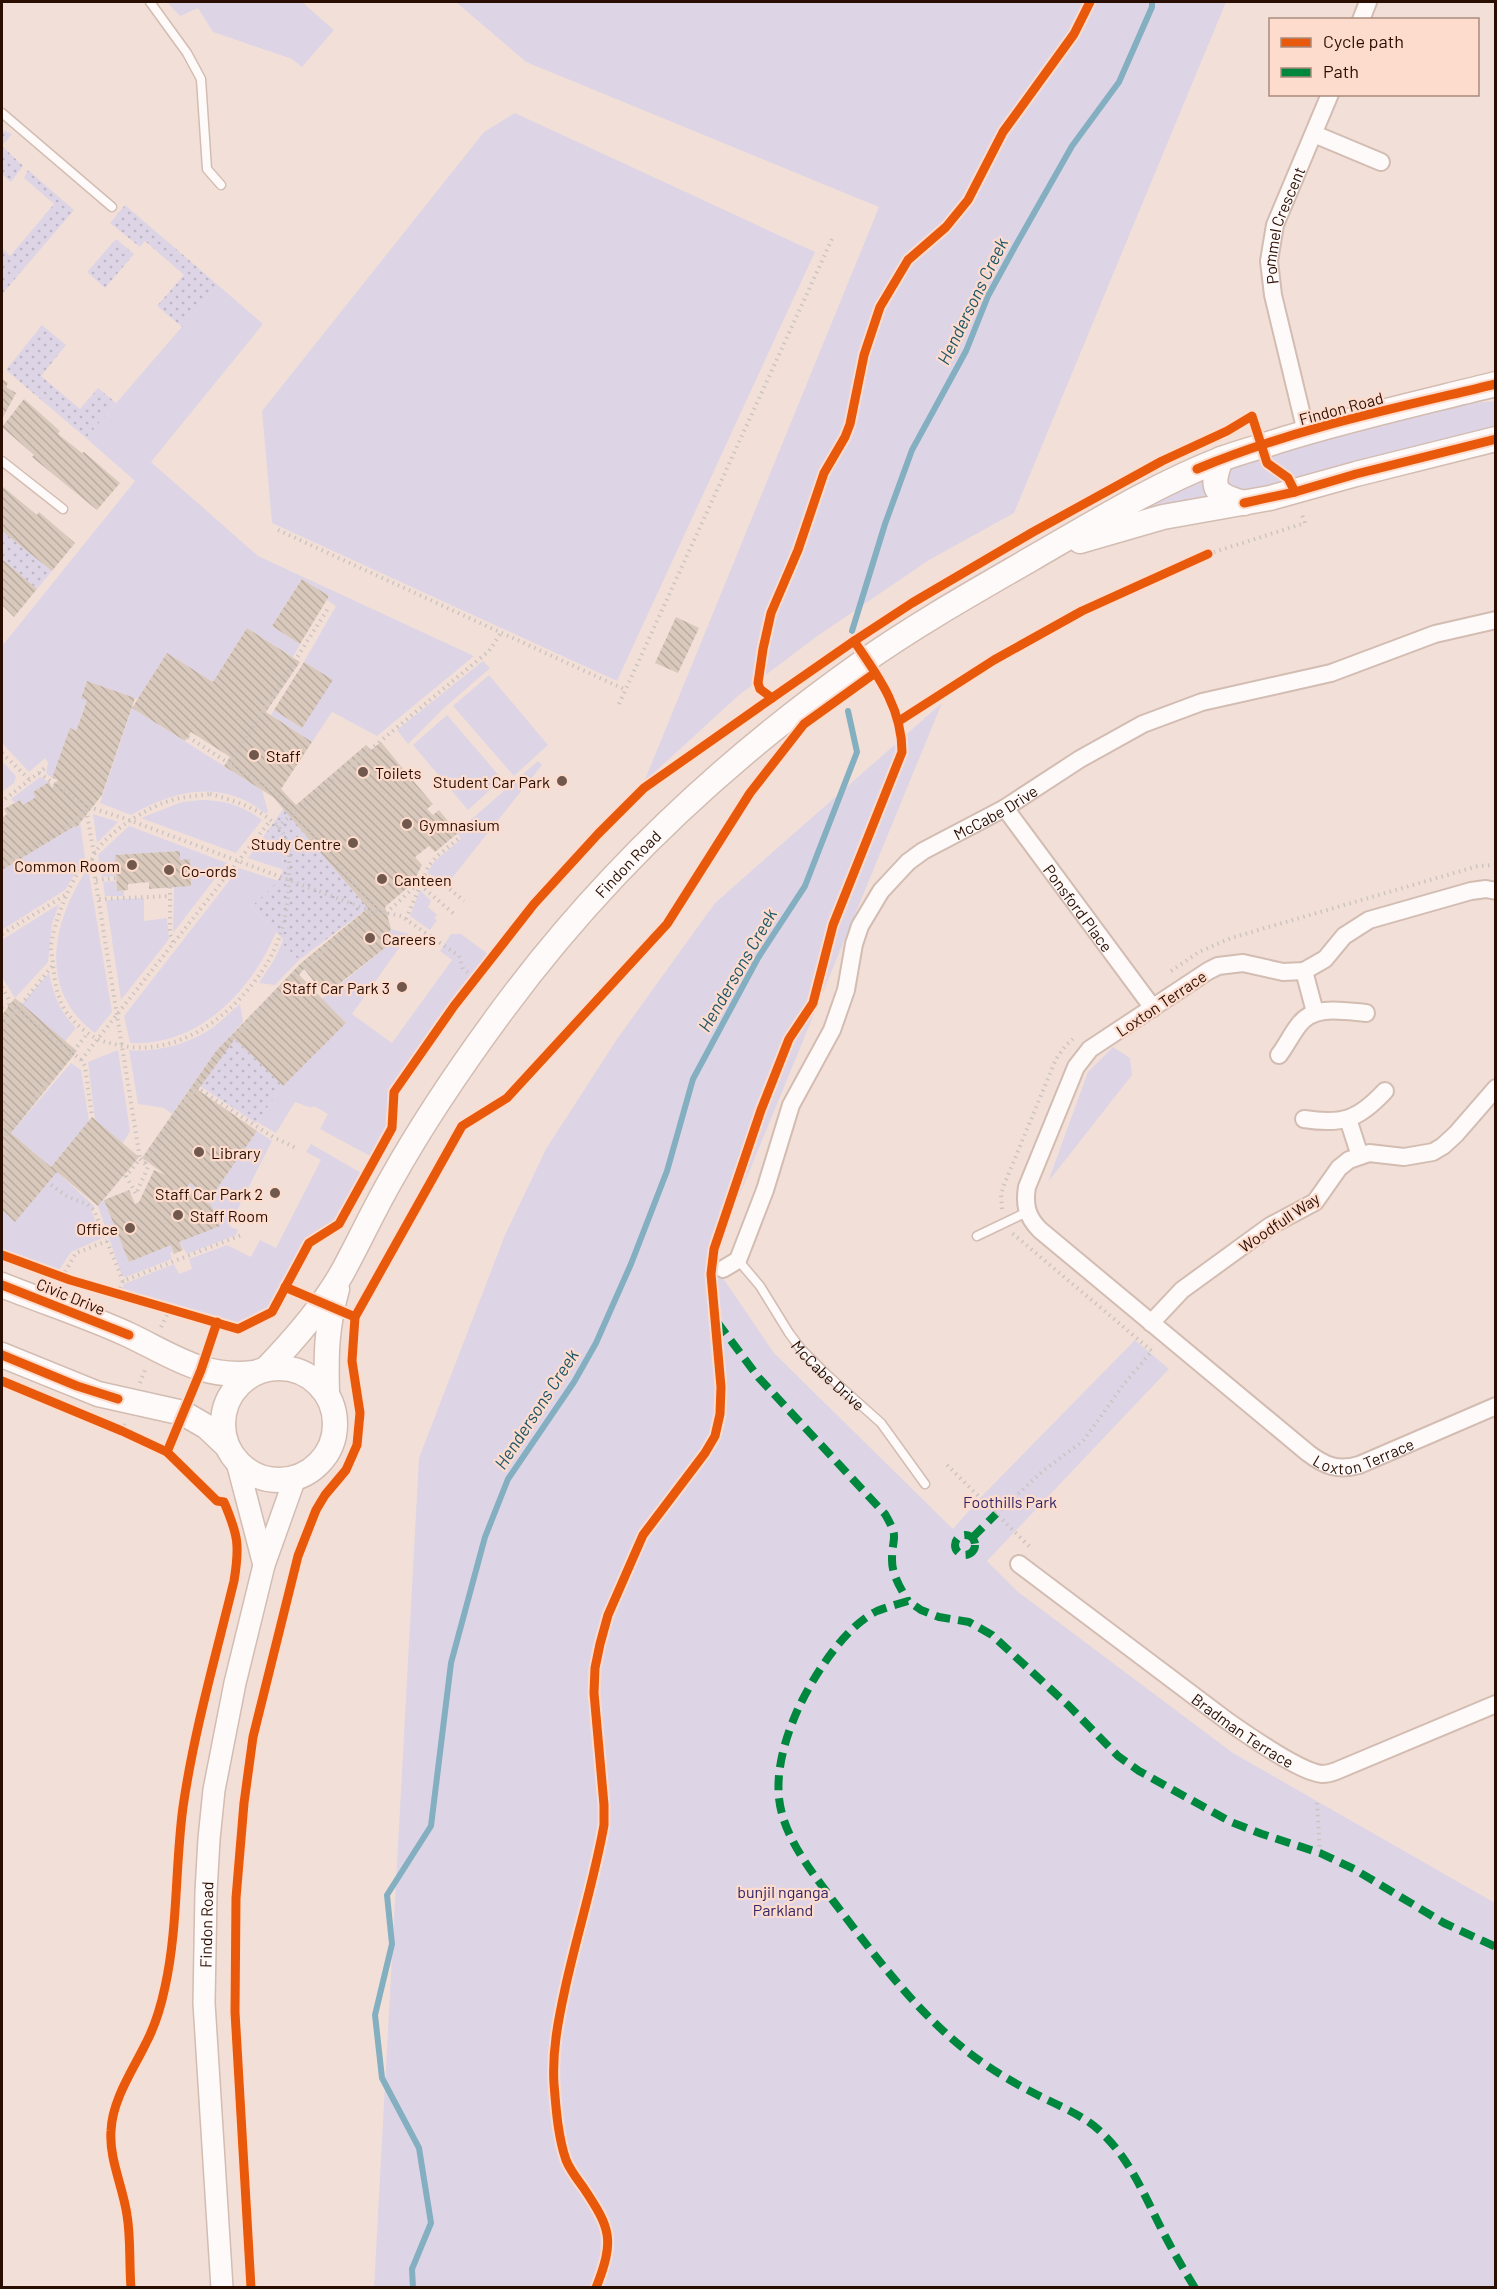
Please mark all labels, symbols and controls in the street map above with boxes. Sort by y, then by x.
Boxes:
legend [1269,18,1479,96]
text: Cycle path [1323,30,1404,52]
text: Path [1323,60,1359,82]
street label: Pommel Crescent [1259,164,1308,285]
water label: Hendersons Creek [932,234,1012,368]
street label: Findon Road [1297,388,1385,428]
place label: Staff [266,746,301,765]
marker: Staff [247,748,261,762]
place label: Toilets [375,763,421,782]
marker: Toilets [356,765,370,779]
place label: Student Car Park [433,772,550,791]
marker: Student Car Park [555,774,569,788]
street label: McCabe Drive [950,780,1041,843]
place label: Gymnasium [419,815,500,834]
marker: Gymnasium [400,817,414,831]
street label: Findon Road [590,826,664,901]
place label: Study Centre [251,834,341,853]
marker: Study Centre [346,836,360,850]
place label: Common Room [14,856,120,875]
marker: Common Room [125,858,139,872]
street label: Ponsford Place [1040,860,1117,955]
place label: Co-ords [181,861,237,880]
marker: Co-ords [162,863,176,877]
place label: Canteen [394,870,452,889]
marker: Canteen [375,872,389,886]
water label: Hendersons Creek [693,904,781,1036]
place label: Careers [382,929,436,948]
marker: Careers [363,931,377,945]
street label: Loxton Terrace [1112,966,1210,1040]
place label: Staff Car Park 3 [282,978,390,997]
marker: Staff Car Park 3 [395,980,409,994]
place label: Library [211,1143,261,1162]
marker: Library [192,1145,206,1159]
place label: Staff Car Park 2 [155,1184,263,1203]
marker: Staff Car Park 2 [268,1186,282,1200]
street label: Woodfull Way [1235,1188,1323,1256]
place label: Staff Room [190,1206,268,1225]
marker: Staff Room [171,1208,185,1222]
place label: Office [76,1219,118,1238]
marker: Office [123,1221,137,1235]
street label: Civic Drive [34,1274,108,1318]
street label: McCabe Drive [788,1336,869,1414]
water label: Hendersons Creek [489,1345,583,1473]
street label: Loxton Terrace [1310,1433,1416,1477]
park label: Foothills Park [963,1492,1057,1511]
street label: Bradman Terrace [1189,1688,1297,1771]
street label: Findon Road [195,1881,216,1968]
park label: bunjil nganga Parkland [737,1882,829,1919]

